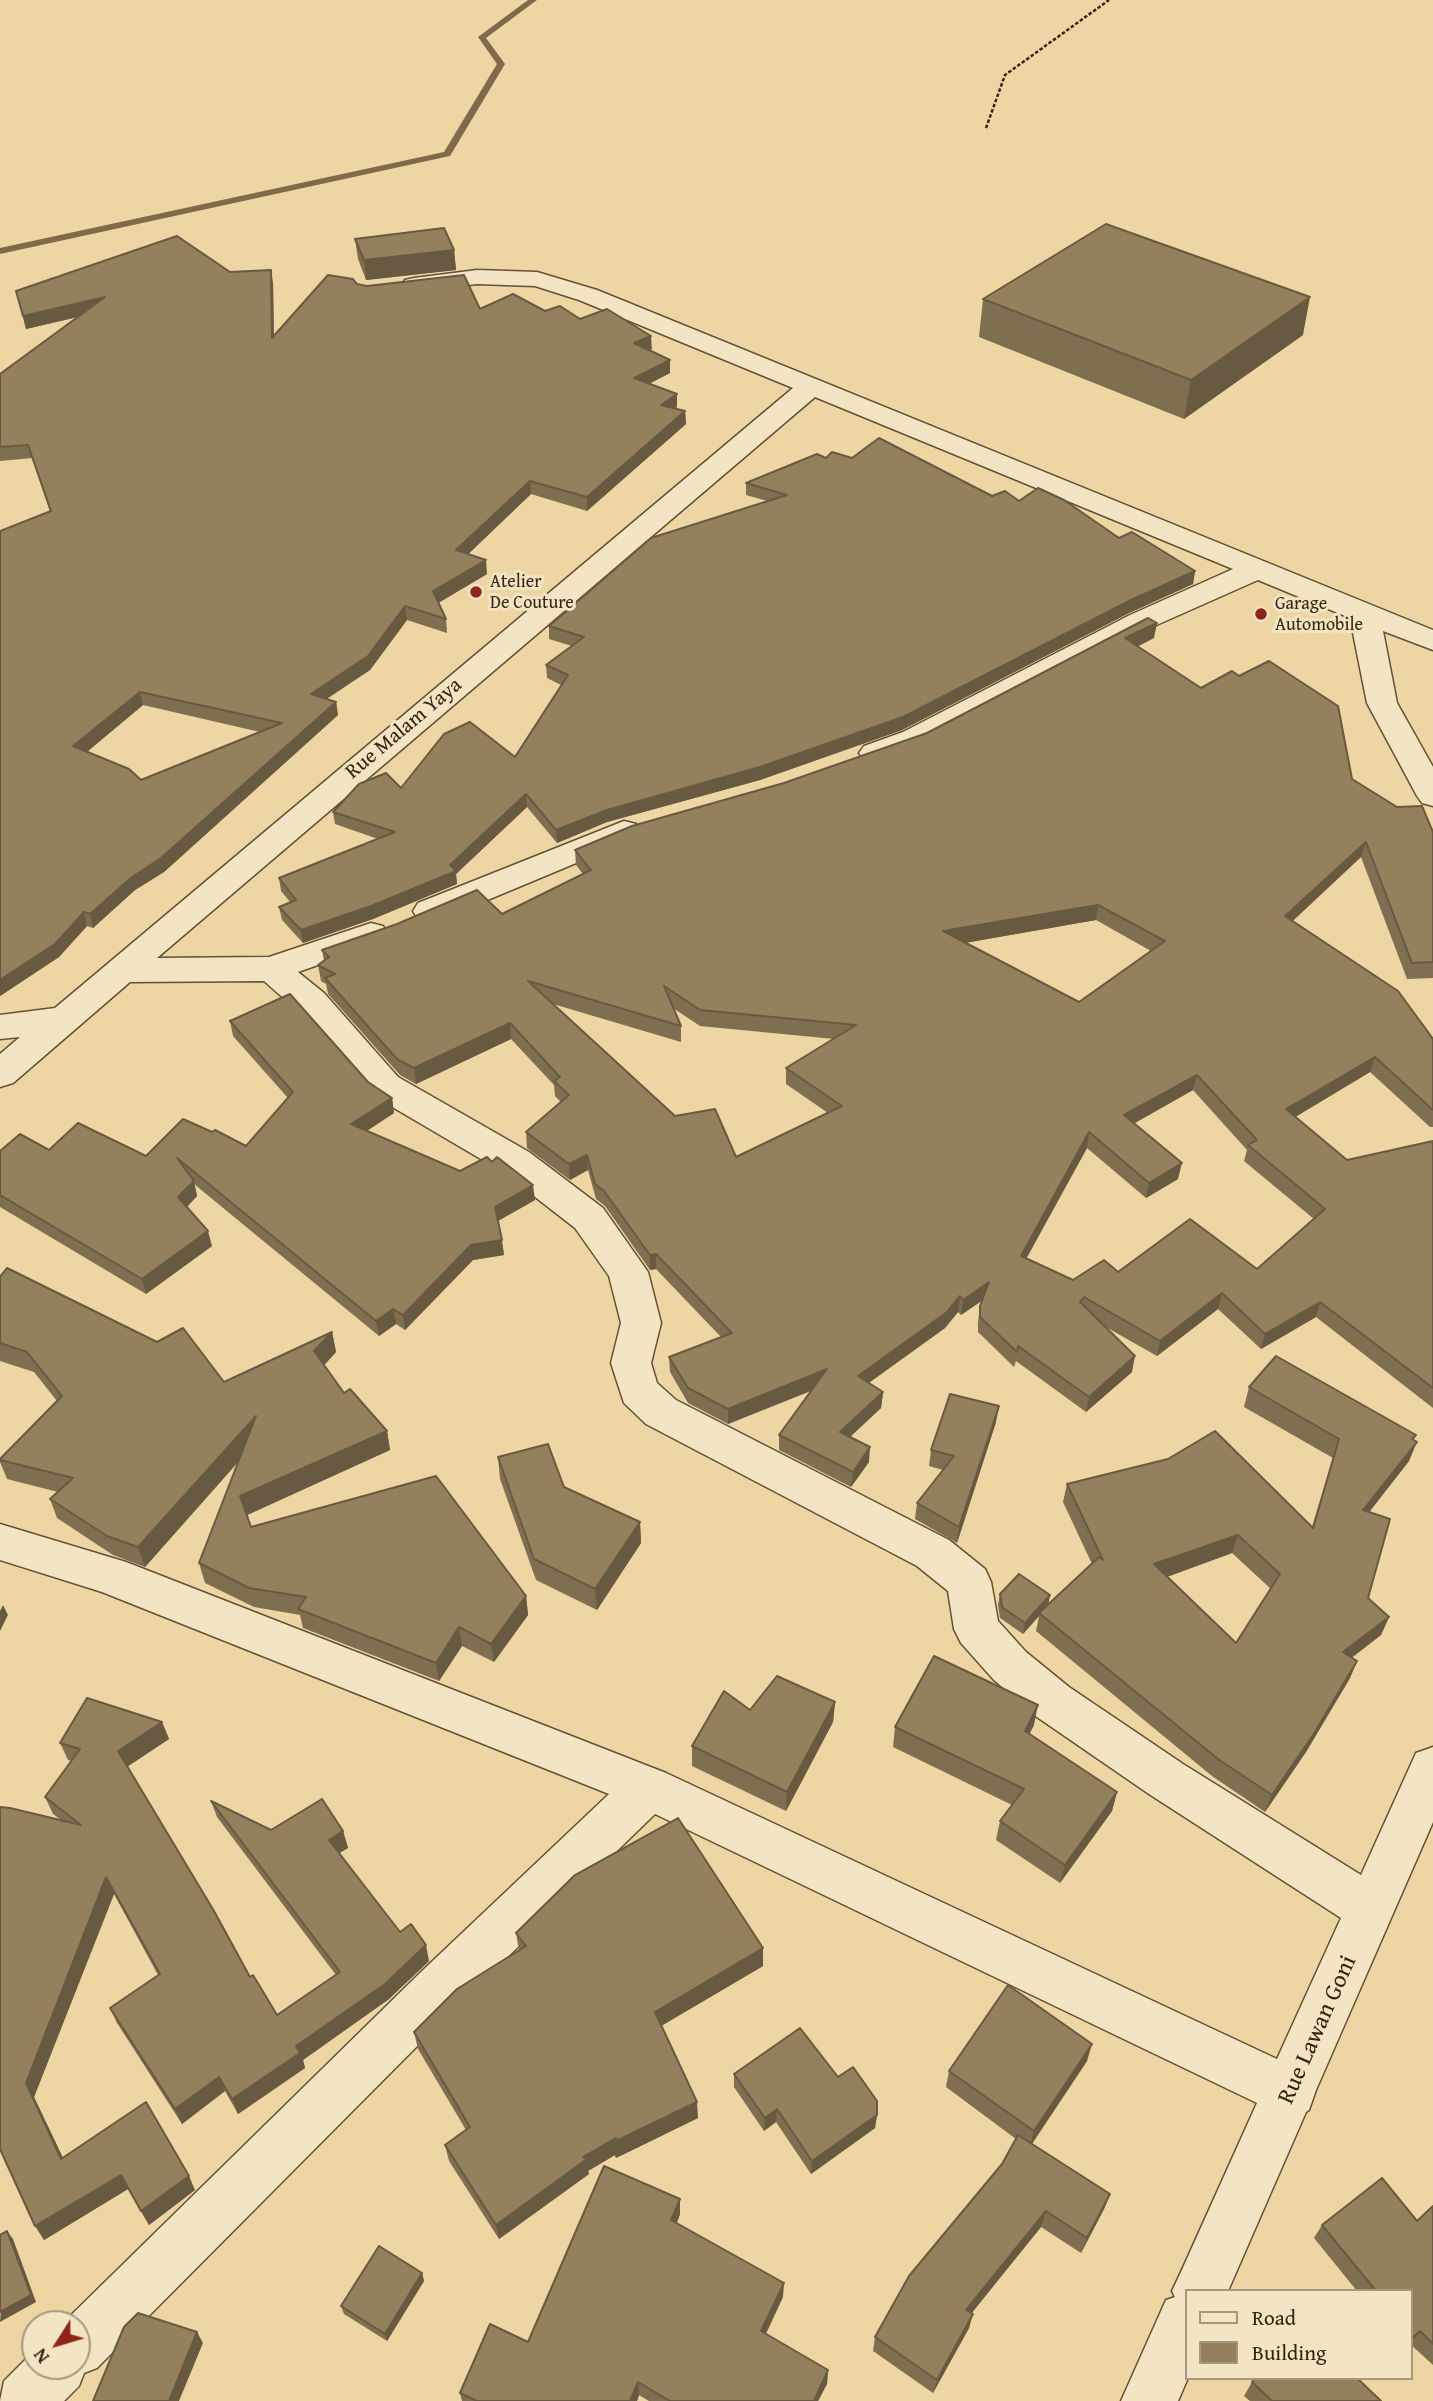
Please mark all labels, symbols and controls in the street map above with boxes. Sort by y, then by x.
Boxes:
place label: Atelier De Couture [490,571,574,614]
marker: Atelier De Couture [468,584,484,600]
place label: Garage Automobile [1275,593,1363,636]
marker: Garage Automobile [1253,606,1269,622]
street label: Rue Malam Yaya [341,673,467,785]
street label: Rue Lawan Goni [1272,1951,1364,2109]
legend [1184,2289,1412,2380]
text: Road [1252,2302,1296,2333]
north arrow [21,2310,91,2380]
text: Building [1252,2337,1326,2368]
text: N [26,2343,56,2370]

